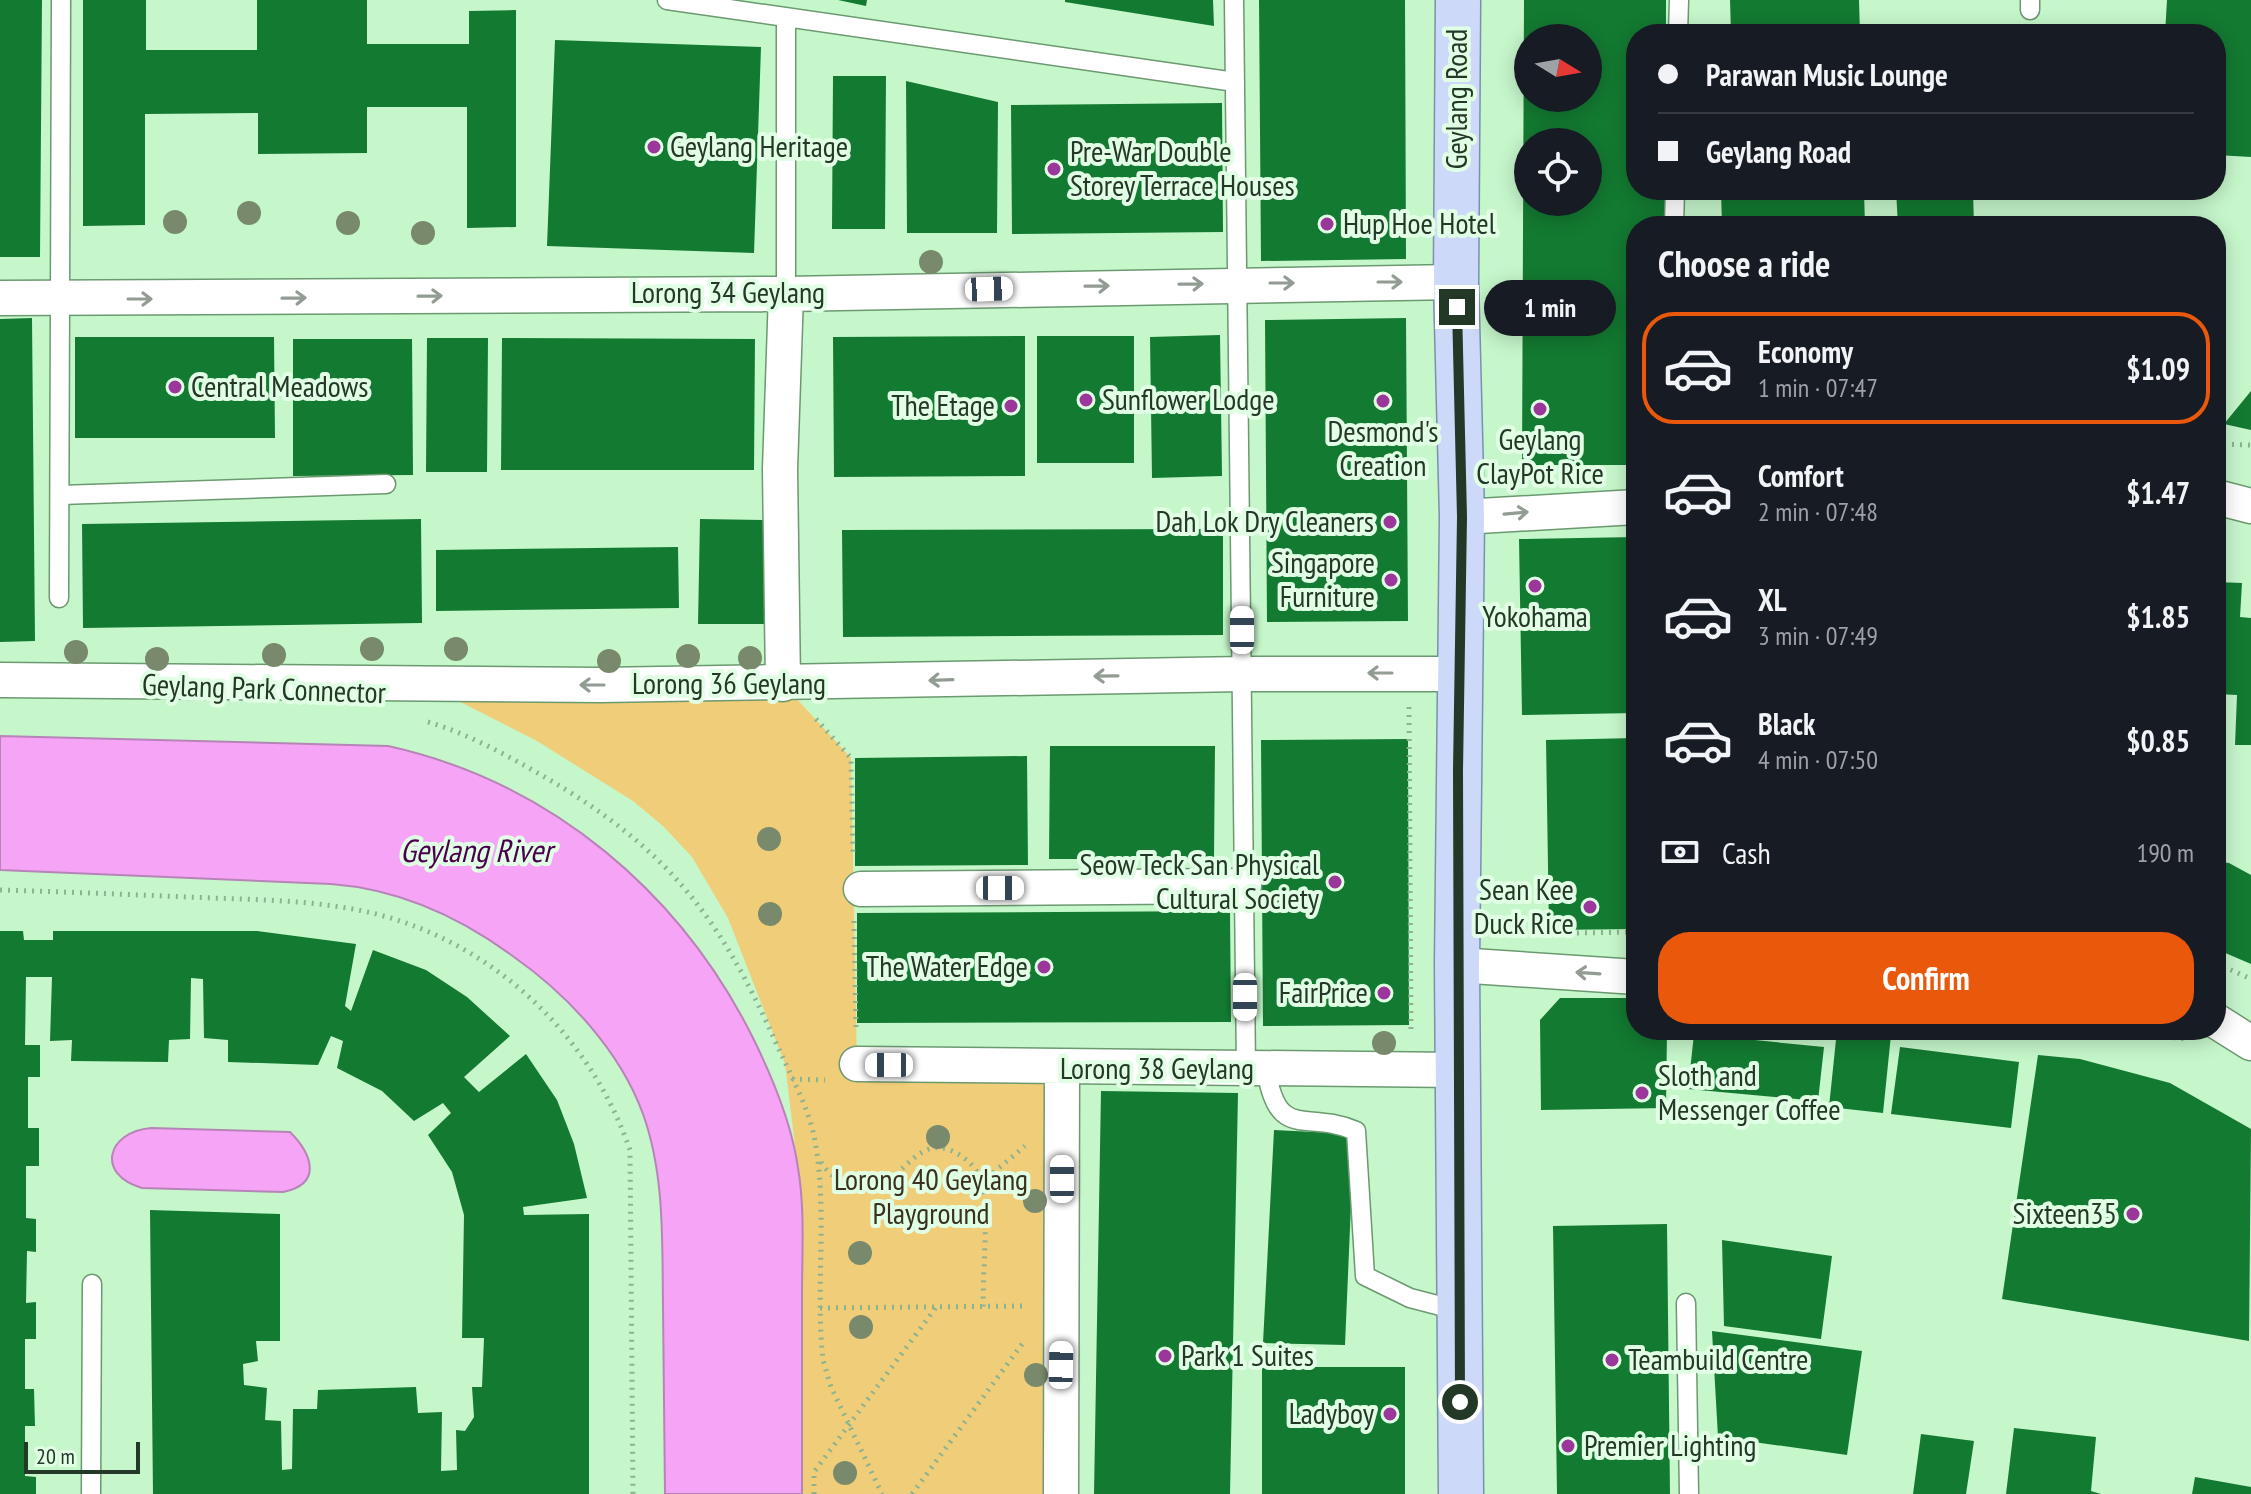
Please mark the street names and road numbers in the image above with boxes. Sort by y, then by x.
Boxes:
street label: Geylang Road [1436,29,1475,169]
street label: Lorong 34 Geylang [631,272,825,311]
street label: Lorong 36 Geylang [632,663,826,702]
street label: Geylang Park Connector [142,664,387,711]
street label: Lorong 38 Geylang [1060,1048,1254,1087]

